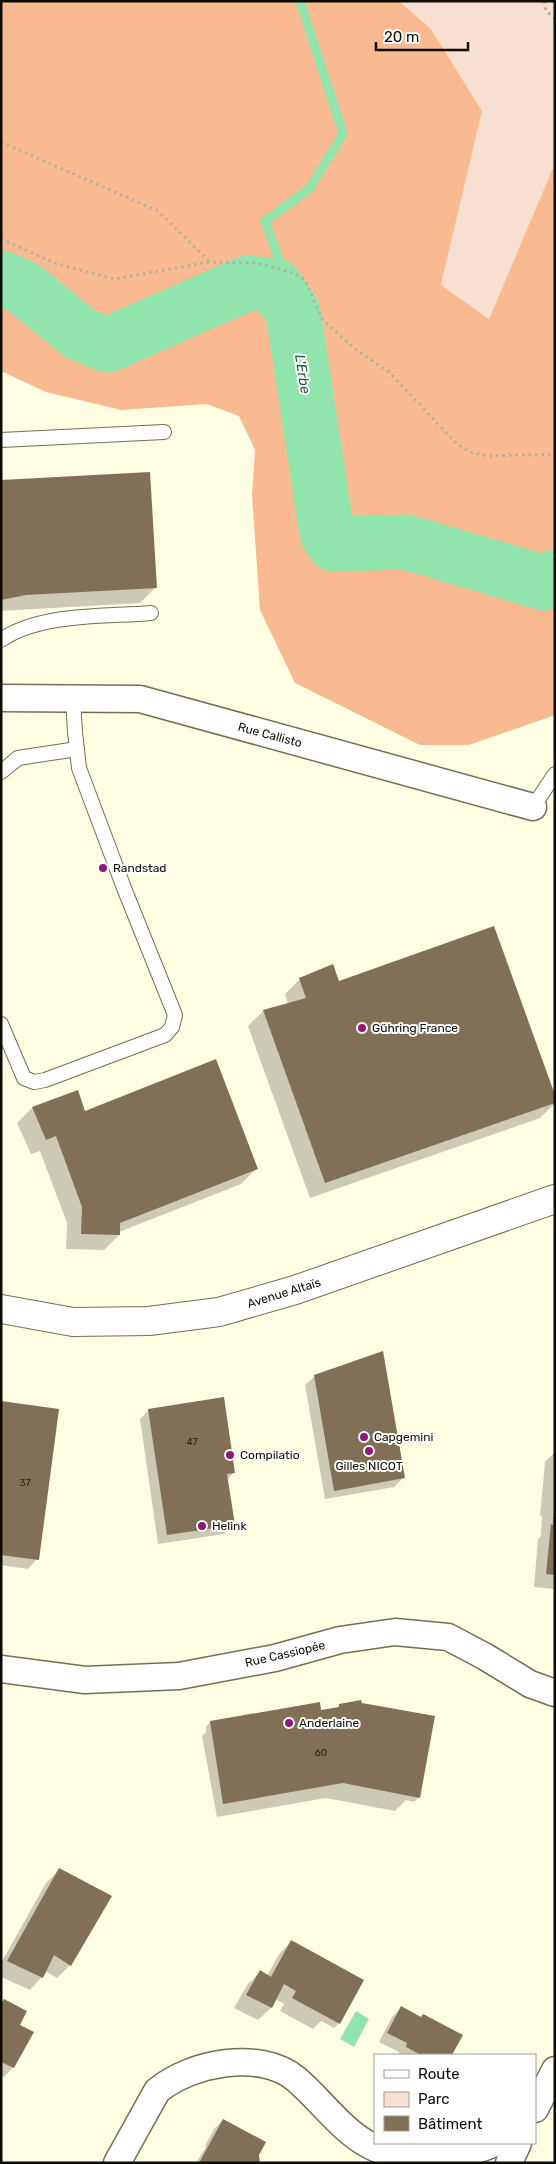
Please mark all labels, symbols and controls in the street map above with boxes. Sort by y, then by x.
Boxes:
scale bar [376,20,468,52]
text: 20 m [384,28,419,46]
water label: L'Erbe [291,353,314,395]
street label: Rue Callisto [236,720,304,750]
place label: Randstad [113,861,166,875]
marker: Randstad [97,862,109,874]
place label: Gühring France [372,1021,458,1035]
marker: Gühring France [356,1022,368,1034]
street label: Avenue Altaïs [246,1275,322,1311]
place label: Capgemini [374,1430,433,1444]
marker: Capgemini [358,1431,370,1443]
house number: 47 [186,1436,198,1448]
marker: Gilles NICOT [363,1445,375,1457]
place label: Compilatio [240,1448,300,1462]
marker: Compilatio [224,1449,236,1461]
place label: Gilles NICOT [335,1459,403,1473]
house number: 37 [19,1477,31,1489]
place label: Helink [212,1519,247,1533]
marker: Helink [196,1520,208,1532]
street label: Rue Cassiopée [243,1638,327,1670]
place label: Anderlaine [299,1716,359,1730]
marker: Anderlaine [283,1717,295,1729]
house number: 60 [315,1747,327,1759]
legend [374,2054,536,2144]
text: Route [418,2065,460,2083]
text: Parc [418,2090,450,2108]
text: Bâtiment [418,2115,482,2133]

